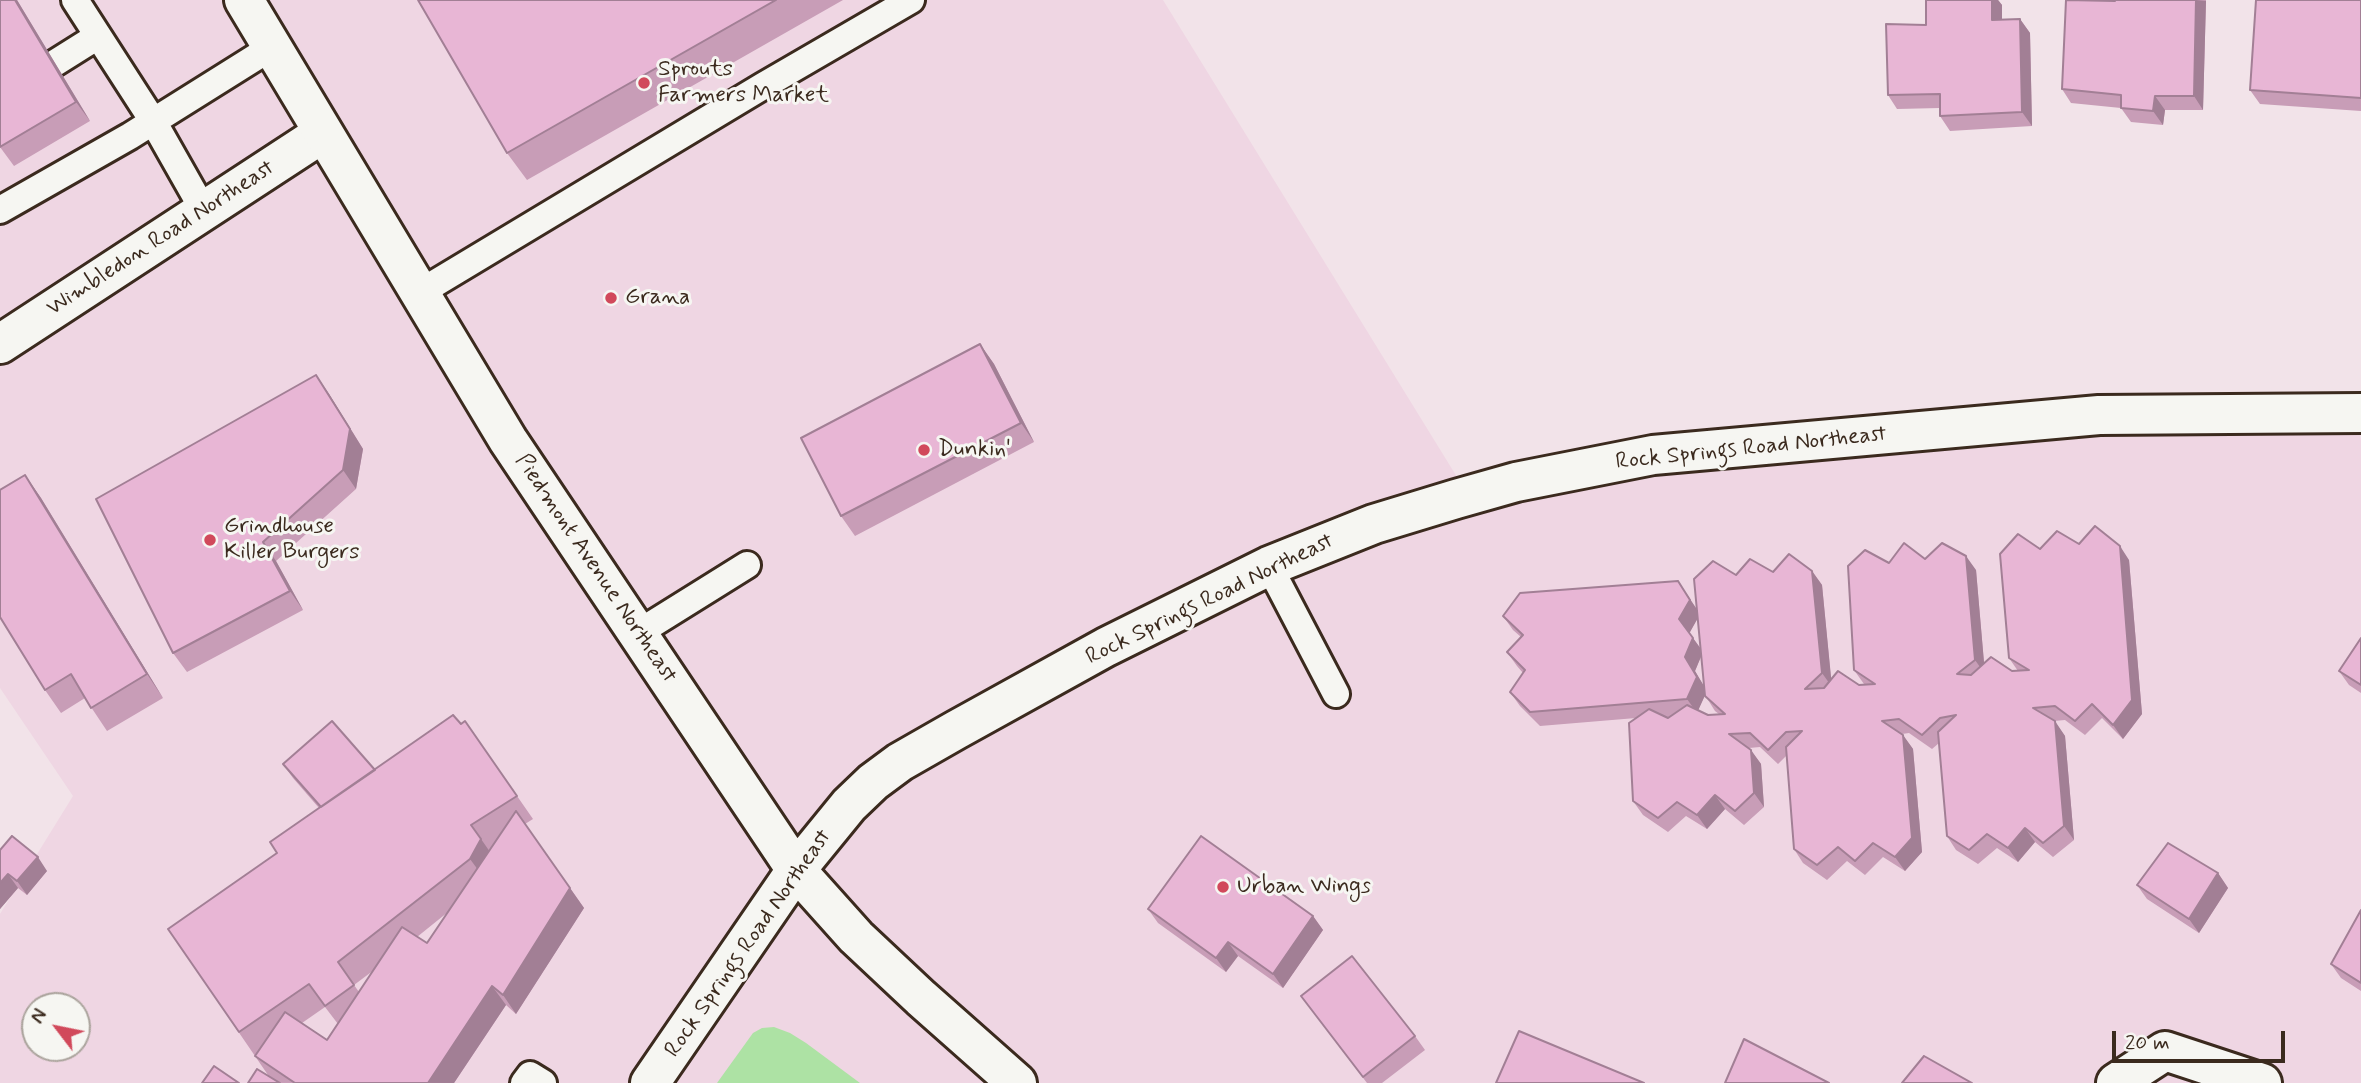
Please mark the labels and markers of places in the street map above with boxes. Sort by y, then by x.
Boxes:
place label: Sprouts Farmers Market [658,56,829,110]
marker: Sprouts Farmers Market [636,75,652,91]
place label: Grana [625,284,690,312]
marker: Grana [603,290,619,306]
place label: Dunkin' [938,436,1011,464]
marker: Dunkin' [916,442,932,458]
place label: Grindhouse Killer Burgers [224,513,360,567]
marker: Grindhouse Killer Burgers [202,532,218,548]
place label: Urban Wings [1237,873,1371,901]
marker: Urban Wings [1215,879,1231,895]

